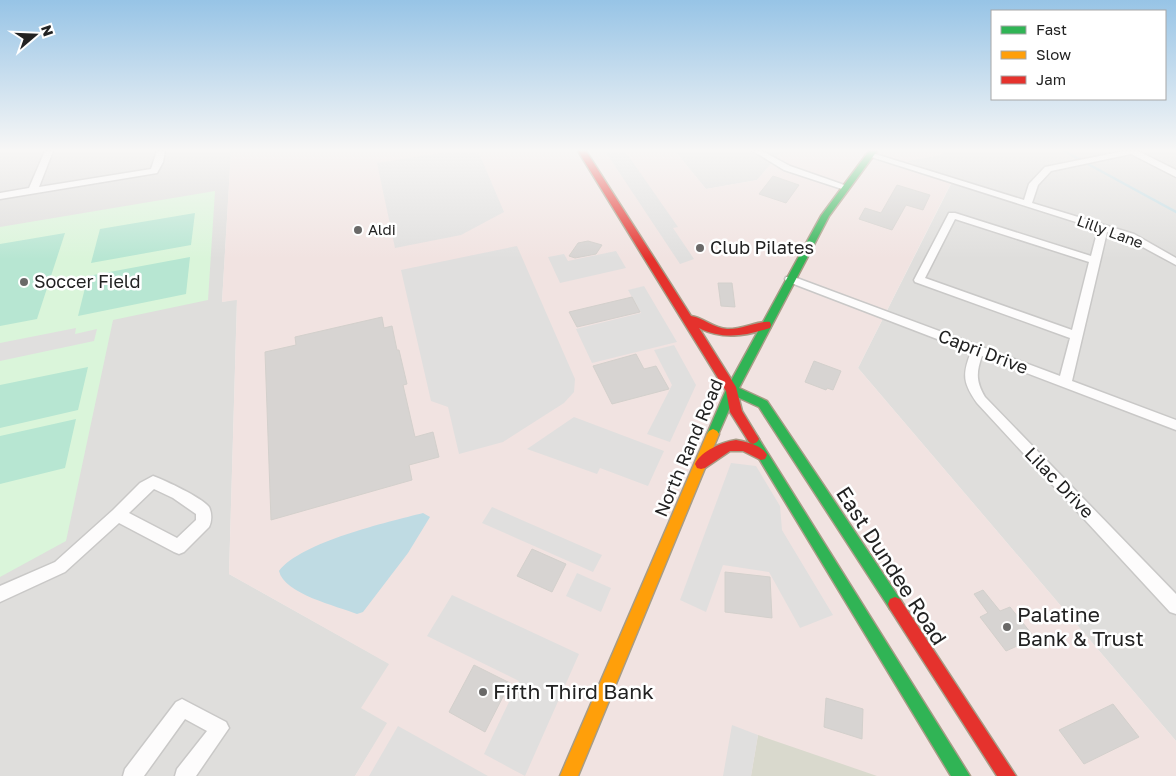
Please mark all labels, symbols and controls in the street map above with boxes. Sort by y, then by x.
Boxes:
north arrow [10,10,60,60]
legend [991,10,1166,100]
text: Fast [1036,20,1067,38]
text: N [38,23,58,38]
text: Slow [1036,45,1071,63]
text: Jam [1036,70,1066,88]
street label: Lilly Lane [1075,211,1146,251]
place label: Aldi [368,220,396,238]
marker: Aldi [352,224,364,236]
place label: Club Pilates [710,236,814,258]
marker: Club Pilates [694,242,706,254]
place label: Soccer Field [34,270,141,292]
marker: Soccer Field [18,276,30,288]
street label: Capri Drive [935,324,1031,378]
street label: North Rand Road [649,375,727,520]
street label: Lilac Drive [1021,442,1099,522]
street label: East Dundee Road [831,481,953,650]
place label: Palatine Bank & Trust [1017,601,1144,651]
marker: Palatine Bank & Trust [1001,621,1013,633]
place label: Fifth Third Bank [493,678,654,704]
marker: Fifth Third Bank [477,686,489,698]

